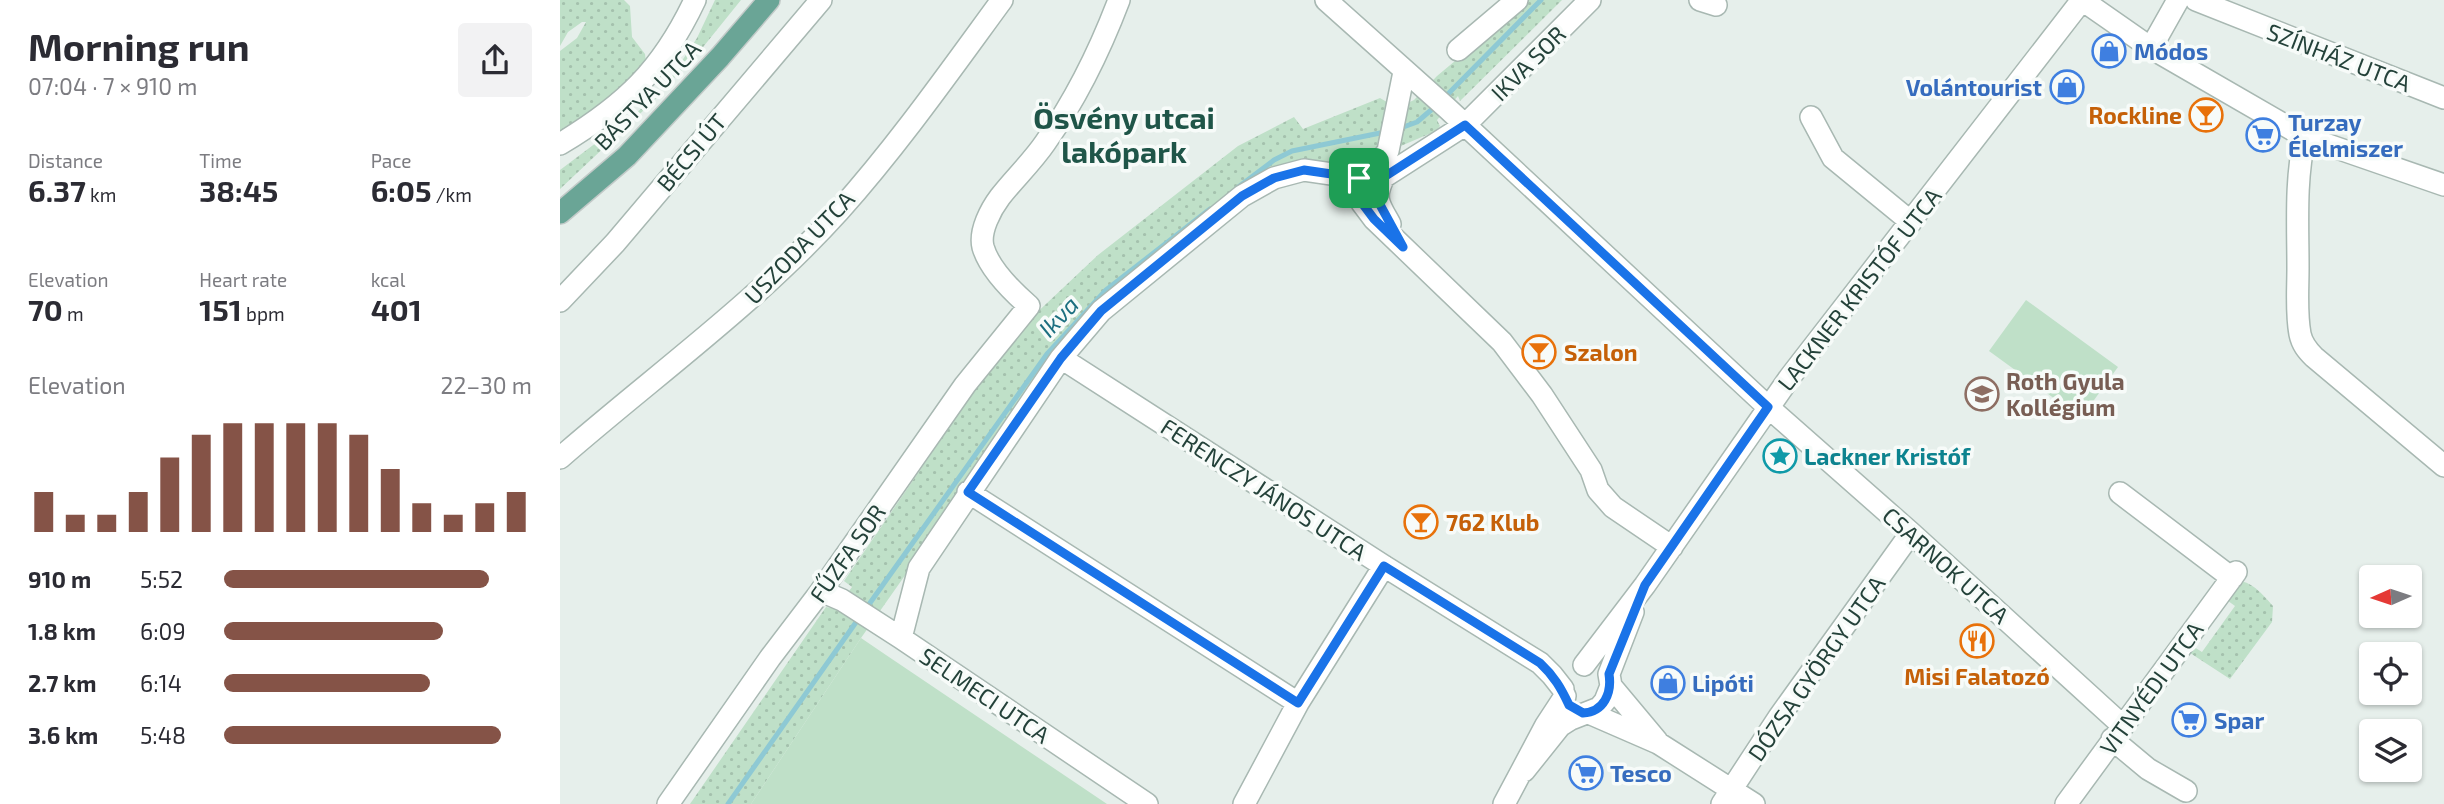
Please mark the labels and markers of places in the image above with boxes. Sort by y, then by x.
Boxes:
shop icon: Módos [2090,32,2128,70]
place label: Módos [2134,37,2208,65]
shop icon: Volántourist [2048,68,2086,106]
place label: Volántourist [1906,73,2042,101]
bar icon: Rockline [2187,96,2225,134]
place label: Rockline [2088,101,2182,129]
place label: Turzay Élelmiszer [2288,108,2403,162]
supermarket icon: Turzay Élelmiszer [2244,116,2282,154]
pin [1329,148,1389,208]
bar icon: Szalon [1520,333,1558,371]
place label: Szalon [1564,338,1638,366]
place label: Roth Gyula Kollégium [2006,367,2125,421]
school or university icon: Roth Gyula Kollégium [1963,375,2001,413]
place icon: Lackner Kristóf [1761,437,1799,475]
place label: Lackner Kristóf [1804,442,1971,470]
bar icon: 762 Klub [1402,503,1440,541]
place label: 762 Klub [1446,508,1539,536]
restaurant icon: Misi Falatozó [1958,622,1996,660]
place label: Misi Falatozó [1904,662,2050,690]
shop icon: Lipóti [1649,664,1687,702]
place label: Lipóti [1692,669,1754,697]
supermarket icon: Spar [2170,701,2208,739]
place label: Spar [2214,706,2264,734]
supermarket icon: Tesco [1567,754,1605,792]
place label: Tesco [1610,759,1672,787]

